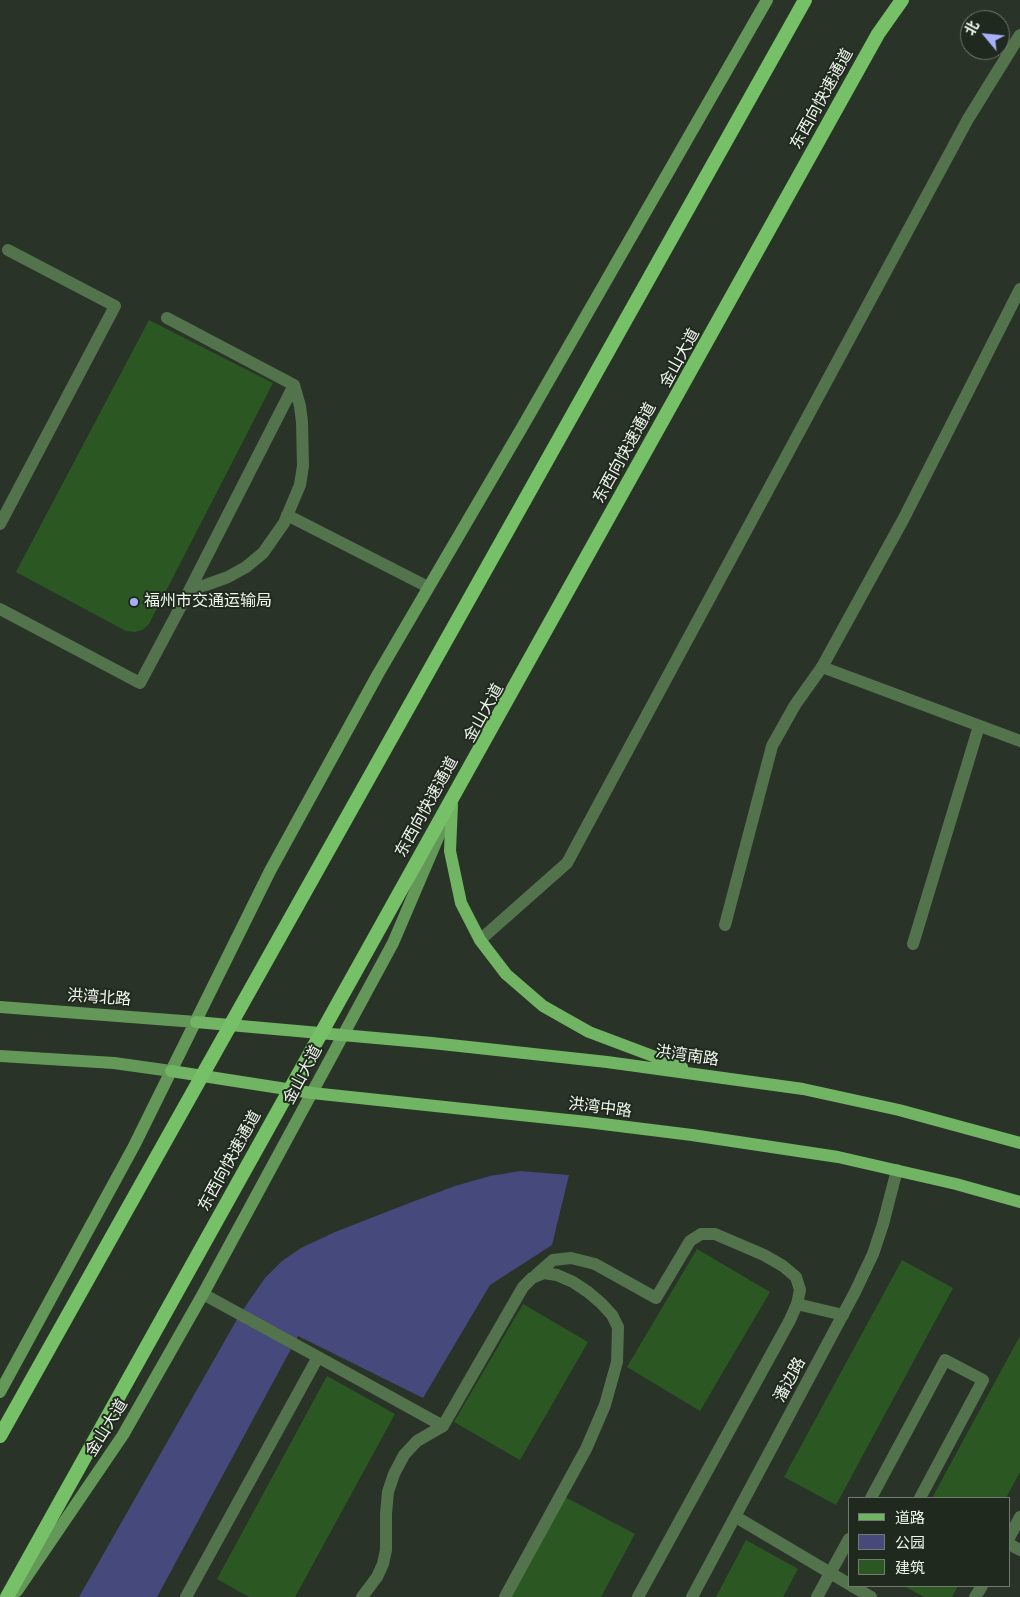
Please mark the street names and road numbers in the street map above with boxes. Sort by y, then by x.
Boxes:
street label: 东西向快速通道 [786,45,858,153]
street label: 金山大道 [656,325,704,391]
street label: 东西向快速通道 [589,399,661,507]
street label: 金山大道 [460,680,508,746]
street label: 东西向快速通道 [391,753,463,861]
street label: 洪湾北路 [66,986,132,1010]
street label: 金山大道 [280,1042,326,1108]
street label: 洪湾南路 [654,1042,720,1070]
street label: 洪湾中路 [567,1095,633,1121]
street label: 东西向快速通道 [194,1107,266,1215]
street label: 潘边路 [770,1354,810,1406]
street label: 金山大道 [82,1396,132,1460]

